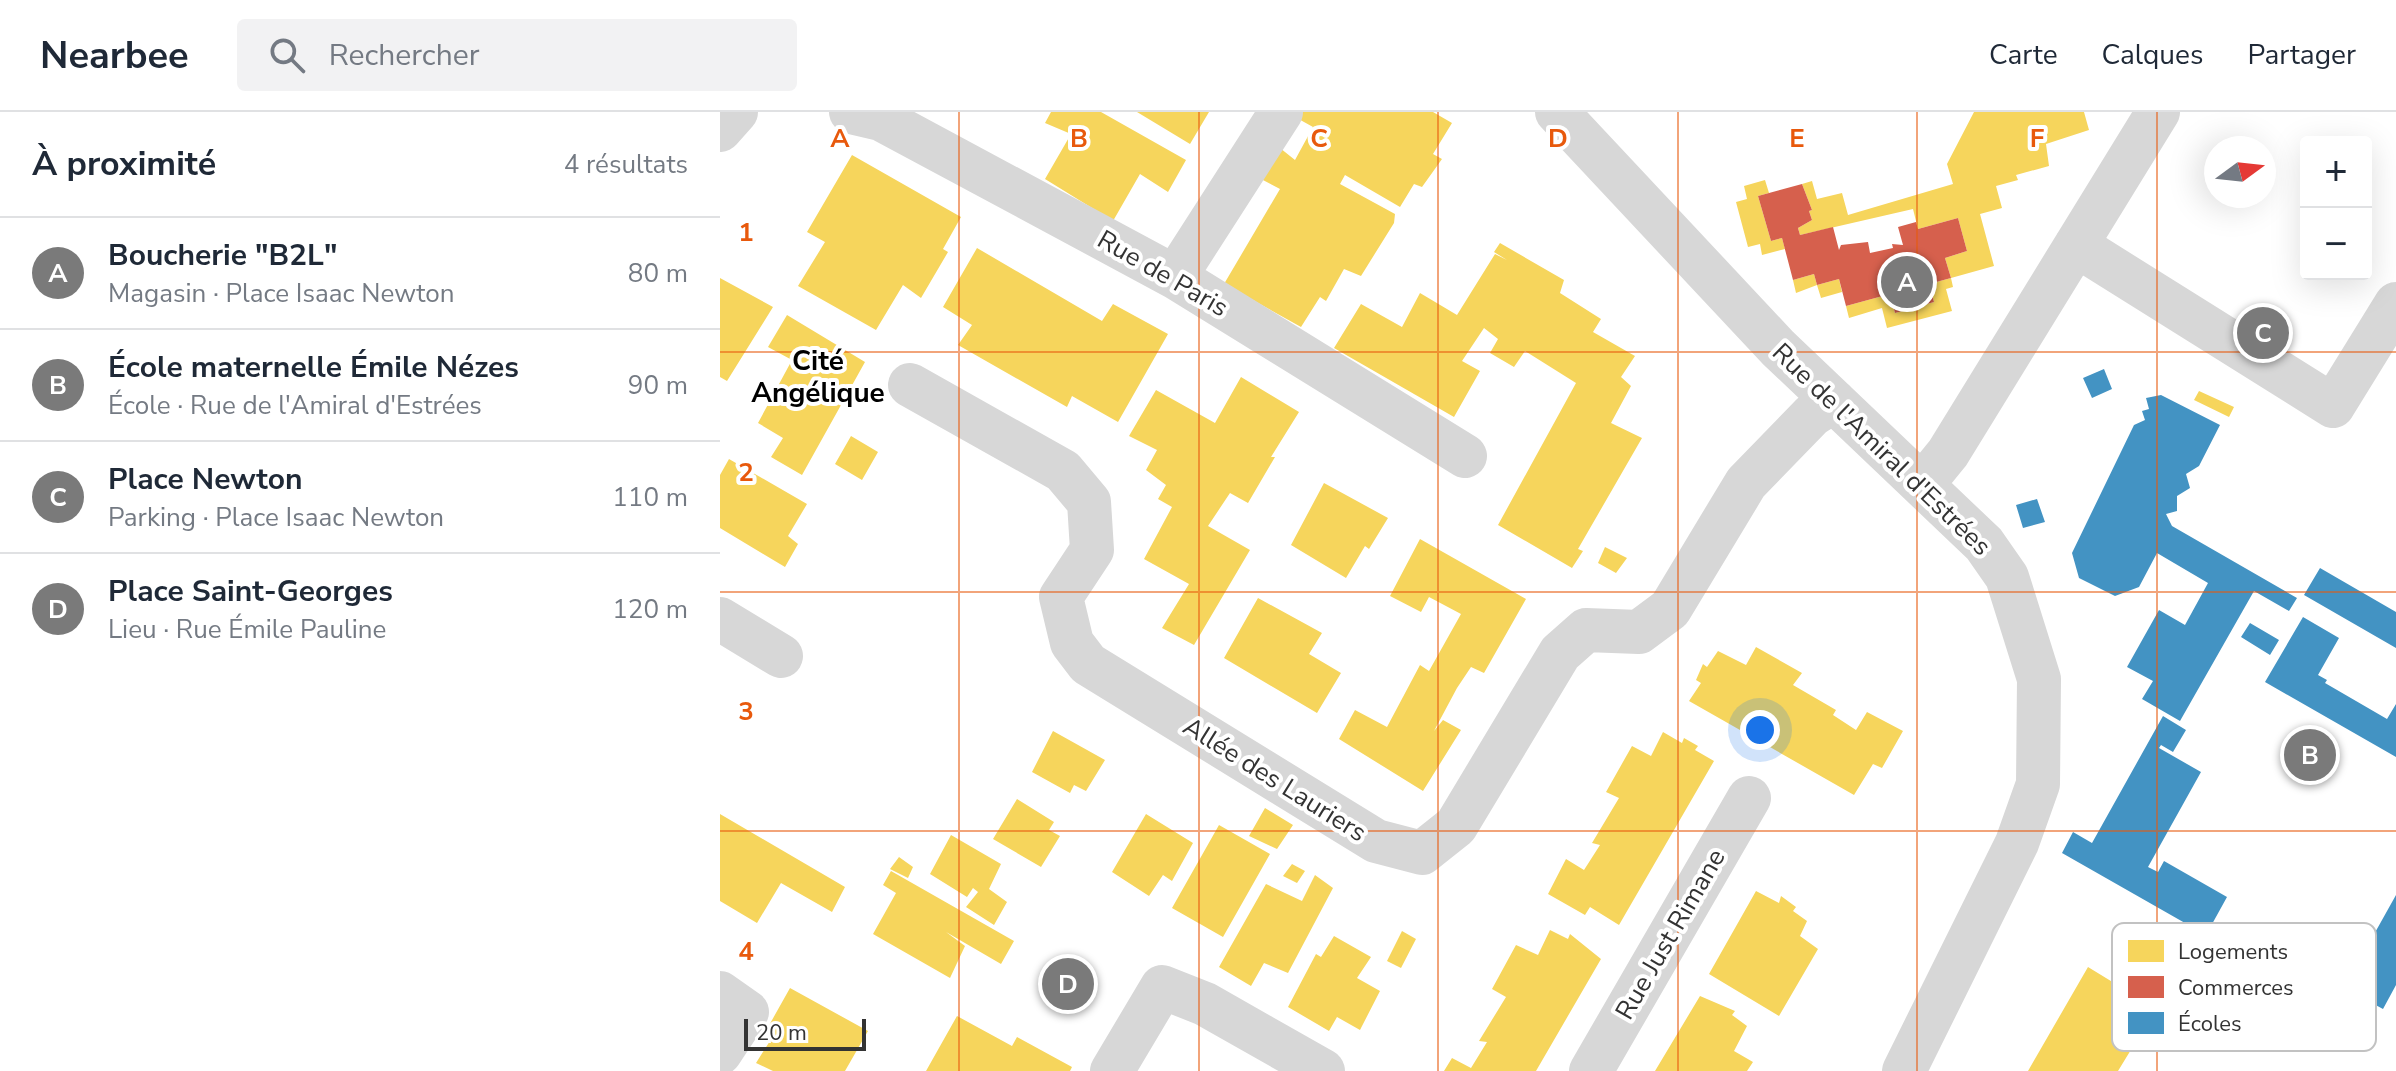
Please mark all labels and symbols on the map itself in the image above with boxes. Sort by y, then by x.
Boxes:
text: A [830,121,850,156]
text: B [1070,121,1088,156]
text: C [1310,121,1328,156]
text: D [1548,121,1568,156]
text: E [1789,121,1805,156]
text: F [2030,121,2044,156]
north arrow [2204,136,2276,208]
text: 1 [738,215,754,250]
street label: Rue de Paris [1091,222,1235,325]
pin: A [1881,252,1933,312]
pin: C [2237,303,2289,363]
street label: Rue de l'Amiral d'Estrées [1765,335,1999,563]
district label: Cité Angélique [751,342,885,412]
text: 2 [738,455,754,490]
text: 3 [738,694,754,729]
street label: Allée des Lauriers [1176,709,1373,850]
your location [1740,710,1780,750]
pin: B [2284,725,2336,785]
street label: Rue Just Rimane [1607,842,1734,1026]
legend [2112,923,2376,1051]
text: 4 [738,934,754,969]
text: Logements [2178,937,2288,967]
pin: D [1042,954,1094,1014]
text: Commerces [2178,973,2294,1003]
text: Écoles [2178,1009,2242,1039]
scale bar [744,1015,866,1051]

